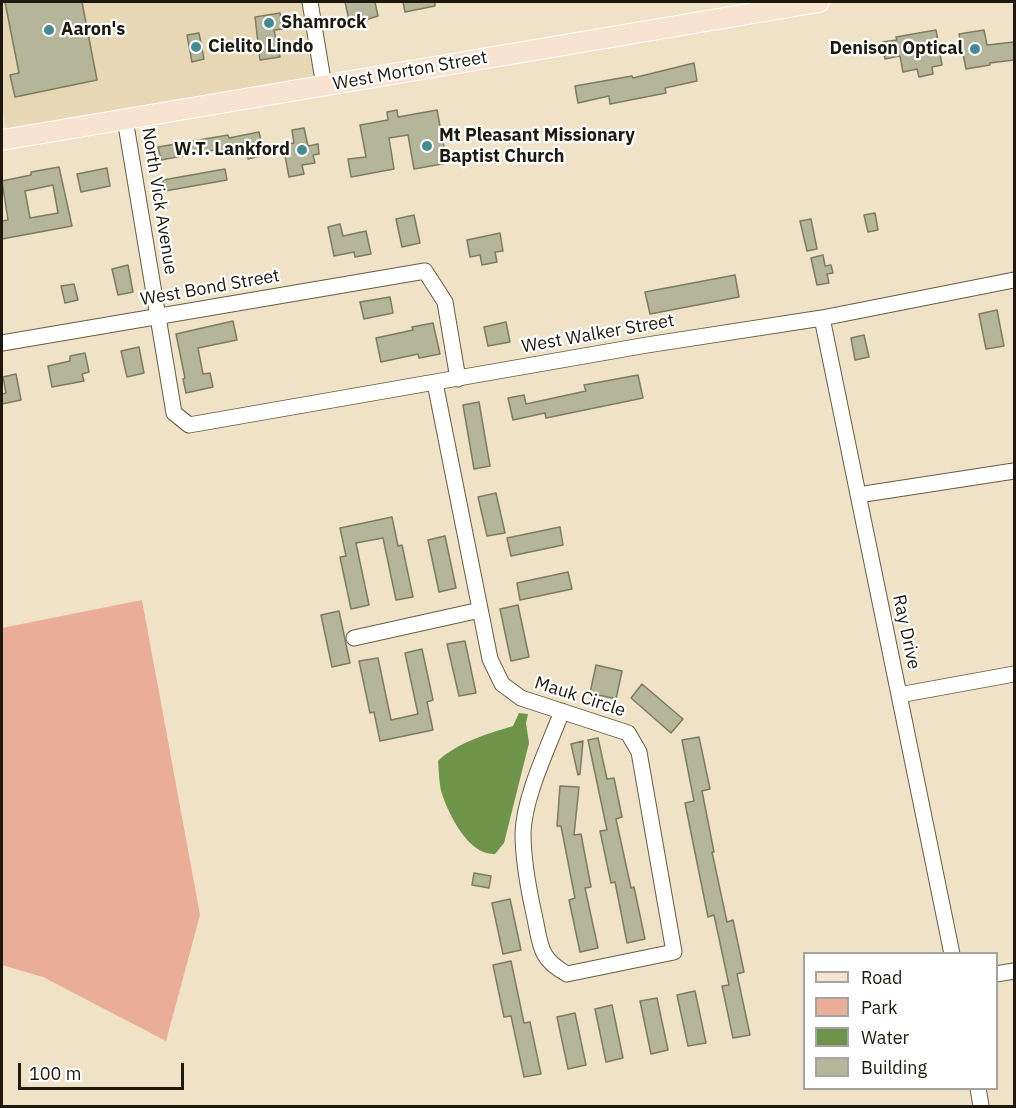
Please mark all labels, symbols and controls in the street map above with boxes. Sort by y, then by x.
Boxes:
place label: Shamrock [281,12,366,34]
marker: Shamrock [262,16,276,30]
place label: Aaron's [61,19,125,41]
marker: Aaron's [42,23,56,37]
place label: Cielito Lindo [208,36,313,58]
place label: Denison Optical [830,38,963,60]
marker: Cielito Lindo [189,40,203,54]
marker: Denison Optical [968,42,982,56]
street label: West Morton Street [331,47,489,95]
place label: Mt Pleasant Missionary Baptist Church [439,125,635,168]
street label: North Vick Avenue [137,126,181,276]
place label: W.T. Lankford [174,139,290,161]
marker: Mt Pleasant Missionary Baptist Church [420,139,434,153]
marker: W.T. Lankford [295,143,309,157]
street label: West Bond Street [139,265,281,311]
street label: West Walker Street [520,310,676,358]
street label: Ray Drive [888,593,924,671]
street label: Mauk Circle [532,672,628,722]
legend [803,952,998,1090]
text: Road [861,966,902,989]
text: Park [861,996,897,1019]
text: Water [861,1026,909,1049]
scale bar [21,1051,188,1089]
text: Building [861,1056,927,1079]
text: 100 m [29,1062,81,1085]

